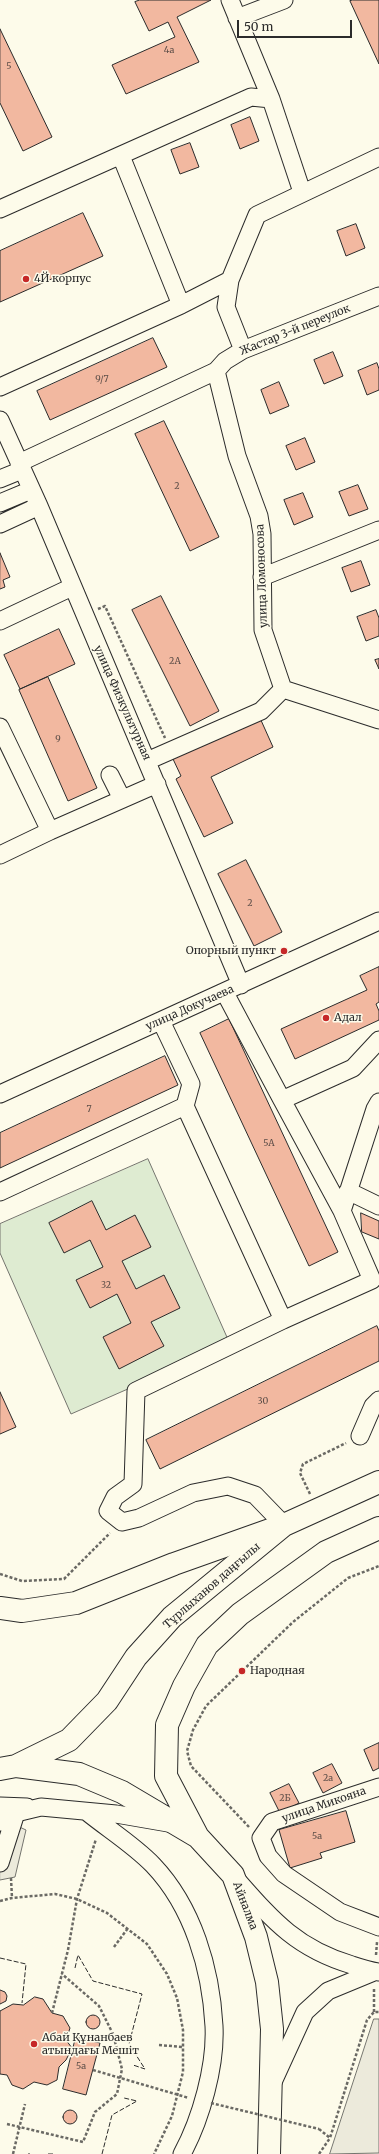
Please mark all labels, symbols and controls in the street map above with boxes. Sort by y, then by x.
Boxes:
scale bar [239,12,354,38]
text: 50 m [244,19,273,34]
house number: 4а [164,45,174,55]
house number: 5 [6,61,12,71]
place label: 4Й корпус [34,272,91,286]
marker: 4Й корпус [21,274,31,284]
street label: Жастар 3-й переулок [238,302,352,358]
house number: 9/7 [95,374,109,384]
house number: 2 [174,481,180,491]
street label: улица Ломоносова [254,524,270,628]
street label: улица Физкультурная [91,643,153,763]
house number: 2А [169,656,181,666]
house number: 9 [55,734,61,744]
house number: 2 [247,898,253,908]
place label: Опорный пункт [186,944,276,958]
marker: Опорный пункт [279,946,289,956]
street label: улица Докучаева [144,983,236,1033]
place label: Адал [334,1011,362,1025]
marker: Адал [321,1013,331,1023]
house number: 7 [86,1104,92,1114]
house number: 5А [263,1138,275,1148]
house number: 32 [101,1280,111,1290]
house number: 30 [258,1396,268,1406]
street label: Тұрлыханов даңғылы [161,1540,263,1632]
place label: Народная [250,1664,305,1678]
marker: Народная [237,1666,247,1676]
house number: 2а [323,1773,333,1783]
street label: улица Микояна [280,1784,368,1826]
house number: 2Б [279,1793,291,1803]
house number: 5а [312,1831,322,1841]
street label: Айналма [230,1880,260,1932]
place label: Абай Құнанбаев атындағы Мешіт [42,2031,139,2057]
marker: Абай Құнанбаев атындағы Мешіт [29,2039,39,2049]
house number: 5а [76,2061,86,2071]

